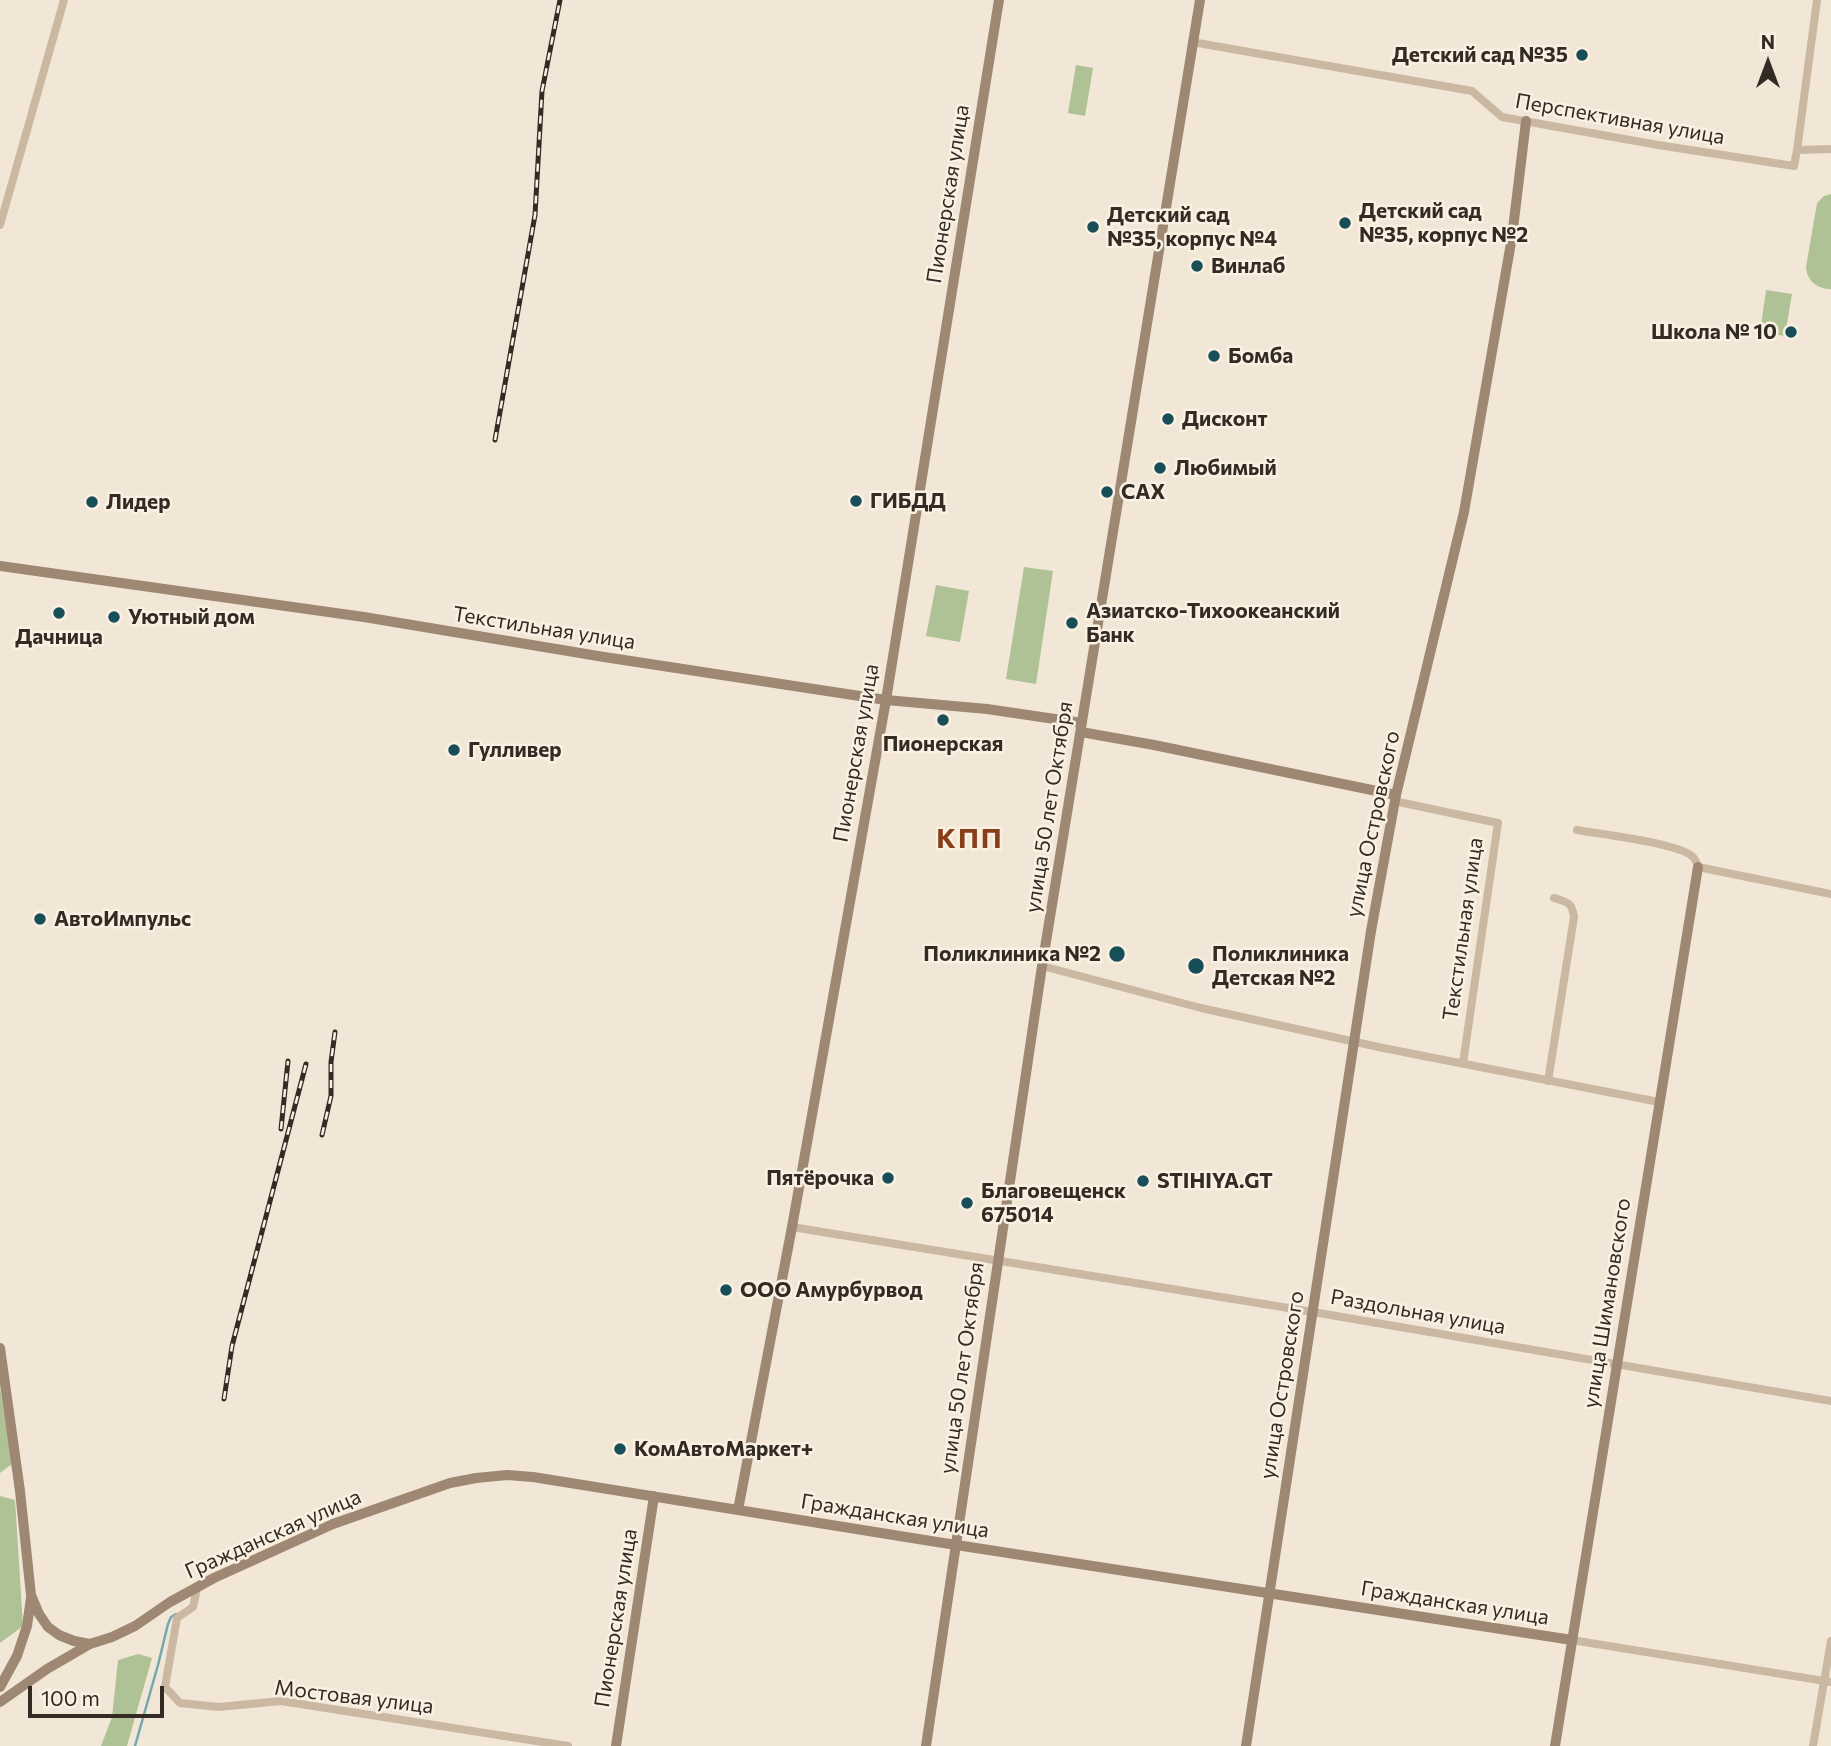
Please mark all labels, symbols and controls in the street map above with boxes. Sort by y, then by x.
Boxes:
north arrow [1733,28,1803,98]
text: N [1761,30,1775,53]
place label: Детский сад №35 [1392,42,1568,68]
marker: Детский сад №35 [1574,47,1590,63]
street label: Перспективная улица [1513,88,1727,150]
street label: Пионерская улица [921,103,975,285]
place label: Детский сад №35, корпус №2 [1359,198,1528,248]
place label: Детский сад №35, корпус №4 [1107,202,1277,252]
marker: Детский сад №35, корпус №2 [1337,215,1353,231]
marker: Детский сад №35, корпус №4 [1085,219,1101,235]
place label: Винлаб [1211,253,1285,279]
marker: Винлаб [1189,258,1205,274]
place label: Школа № 10 [1651,319,1777,345]
marker: Школа № 10 [1783,324,1799,340]
place label: Бомба [1228,343,1293,369]
marker: Бомба [1206,348,1222,364]
place label: Дисконт [1182,406,1268,432]
marker: Дисконт [1160,411,1176,427]
place label: Любимый [1174,455,1277,481]
marker: Любимый [1152,460,1168,476]
place label: САХ [1121,479,1165,505]
marker: САХ [1099,484,1115,500]
place label: ГИБДД [870,488,946,514]
place label: Лидер [106,489,171,515]
marker: ГИБДД [848,493,864,509]
marker: Лидер [84,494,100,510]
place label: Азиатско-Тихоокеанский Банк [1086,598,1340,648]
street label: Текстильная улица [451,601,637,655]
place label: Уютный дом [128,604,255,630]
marker: Дачница [51,605,67,621]
marker: Уютный дом [106,609,122,625]
marker: Азиатско-Тихоокеанский Банк [1064,615,1080,631]
place label: Дачница [15,624,103,650]
street label: Пионерская улица [828,662,884,844]
street label: улица 50 лет Октября [1020,699,1078,915]
marker: Пионерская [935,712,951,728]
street label: улица Островского [1341,728,1405,920]
place label: Пионерская [883,731,1003,757]
place label: Гулливер [468,737,562,763]
marker: Гулливер [446,742,462,758]
district label: КПП [937,822,1003,856]
street label: Текстильная улица [1438,836,1488,1022]
place label: АвтоИмпульс [54,906,191,932]
marker: АвтоИмпульс [32,911,48,927]
place label: Поликлиника №2 [923,941,1101,967]
place label: Поликлиника Детская №2 [1212,941,1349,991]
marker: Поликлиника №2 [1107,944,1127,964]
marker: Поликлиника Детская №2 [1186,956,1206,976]
place label: Пятёрочка [766,1165,874,1191]
place label: STIHIYA.GT [1157,1168,1273,1194]
marker: Пятёрочка [880,1170,896,1186]
marker: STIHIYA.GT [1135,1173,1151,1189]
place label: Благовещенск 675014 [981,1178,1126,1228]
marker: Благовещенск 675014 [959,1195,975,1211]
street label: улица Шимановского [1578,1196,1636,1410]
street label: улица 50 лет Октября [935,1260,989,1476]
place label: ООО Амурбурвод [740,1277,923,1303]
marker: ООО Амурбурвод [718,1282,734,1298]
street label: Раздольная улица [1329,1284,1507,1340]
street label: улица Островского [1255,1289,1309,1481]
place label: КомАвтоМаркет+ [634,1436,813,1462]
marker: КомАвтоМаркет+ [612,1441,628,1457]
street label: Гражданская улица [181,1484,365,1584]
street label: Гражданская улица [799,1489,991,1543]
street label: Пионерская улица [589,1527,643,1709]
street label: Гражданская улица [1359,1576,1551,1630]
scale bar [32,1672,168,1716]
street label: Мостовая улица [273,1675,435,1719]
text: 100 m [41,1685,100,1710]

